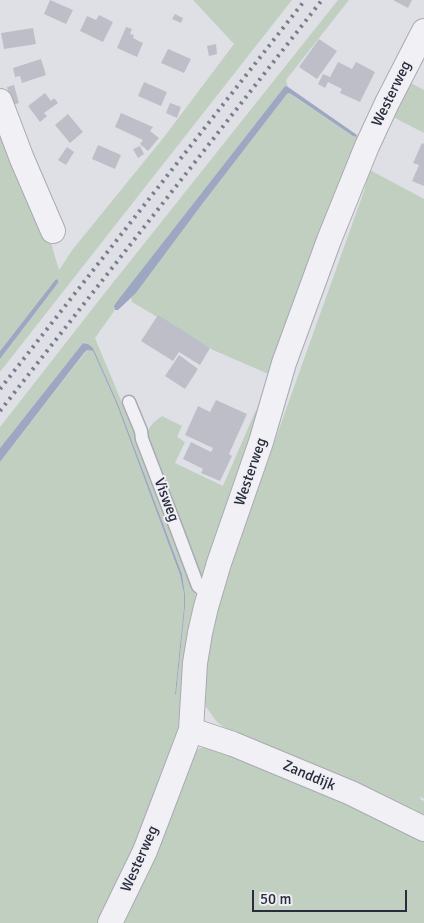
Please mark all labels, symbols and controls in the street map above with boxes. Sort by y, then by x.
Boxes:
street label: Westerweg [368,58,416,130]
street label: Westerweg [231,436,271,508]
street label: Visweg [149,476,183,524]
street label: Zanddijk [280,757,338,795]
street label: Westerweg [117,823,163,895]
scale bar [254,880,409,912]
text: 50 m [260,890,291,908]

